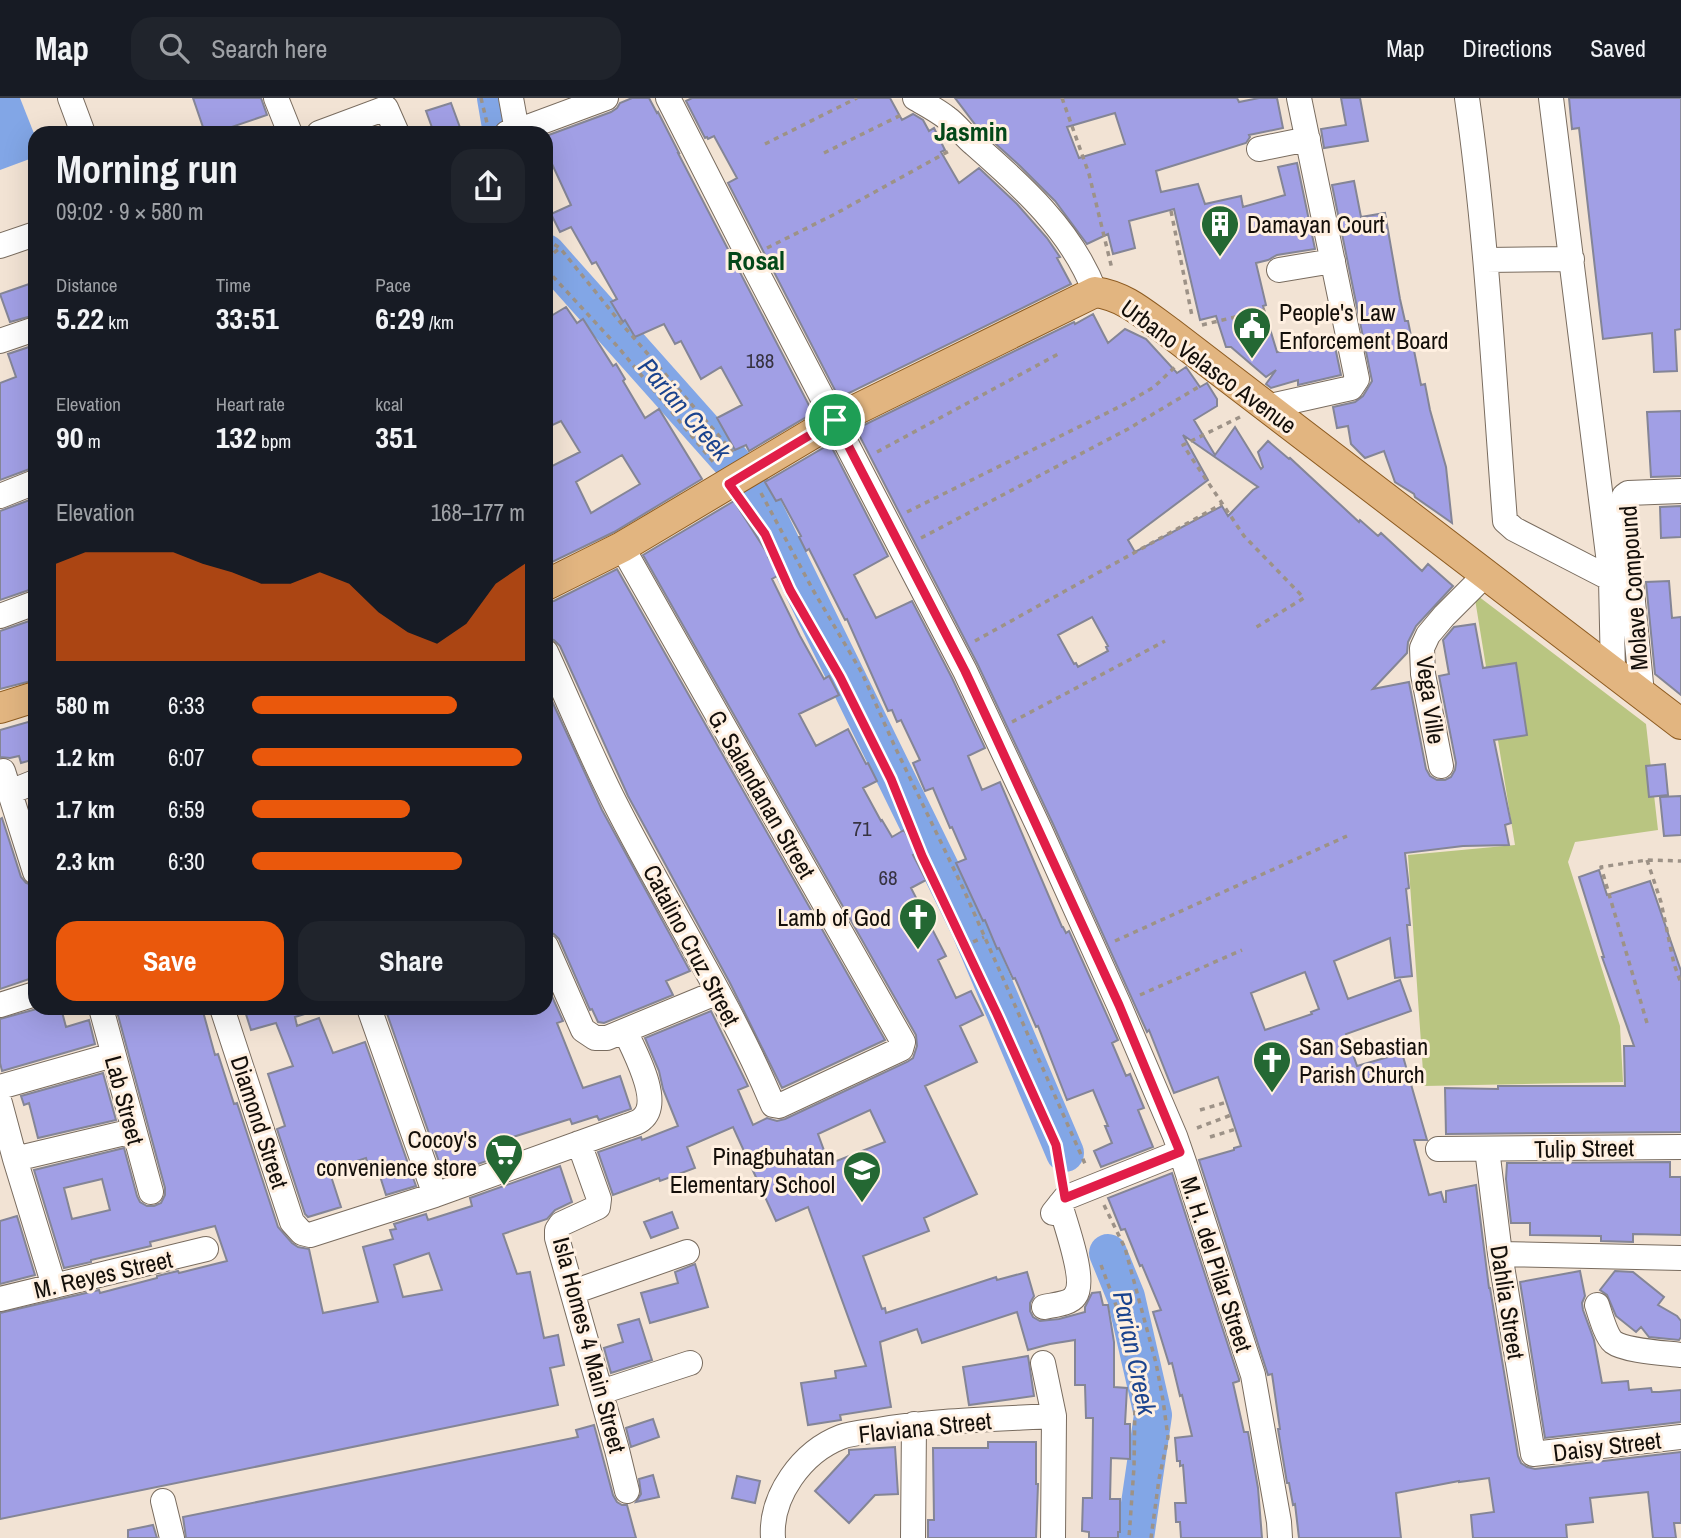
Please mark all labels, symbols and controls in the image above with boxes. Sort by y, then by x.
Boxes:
search box [131,17,621,80]
text: Map [35,26,89,70]
icon: search [155,29,193,67]
text: Search here [211,31,327,66]
text: Map [1386,32,1424,64]
text: Directions [1462,32,1552,64]
text: Saved [1590,32,1646,64]
district label: Jasmin [934,114,1008,149]
text: Morning run [56,144,238,195]
button: share [451,149,525,223]
text: 09:02 · 9 × 580 m [56,196,203,227]
building icon: Damayan Court [1199,203,1241,258]
place label: Damayan Court [1247,208,1385,240]
district label: Rosal [727,243,785,278]
text: Distance [56,272,117,298]
text: Time [216,272,251,298]
text: Pace [375,272,411,298]
street label: Urbano Velasco Avenue [1115,291,1303,441]
place label: People's Law Enforcement Board [1279,296,1449,356]
text: 5.22 [56,298,104,338]
text: 33:51 [216,298,279,338]
text: 6:29 [375,298,425,338]
public building icon: People's Law Enforcement Board [1231,305,1273,360]
text: km [104,309,129,335]
text: /km [425,309,454,335]
house number: 188 [746,346,774,375]
water label: Parian Creek [631,350,740,469]
pin [805,390,865,450]
text: Elevation [56,391,121,417]
text: Heart rate [216,391,285,417]
text: kcal [375,391,403,417]
icon: arrive [816,401,854,439]
text: 90 [56,417,83,457]
text: 132 [216,417,257,457]
text: 351 [375,417,416,457]
text: m [83,428,101,454]
text: bpm [257,428,291,454]
text: Elevation [56,497,135,528]
text: 168–177 m [431,497,525,528]
street label: Molave Compound [1611,504,1655,672]
street label: Vega Ville [1409,654,1453,746]
text: 580 m [56,690,109,721]
text: 6:33 [168,690,205,721]
street label: G. Salandanan Street [701,704,823,884]
text: 1.2 km [56,742,115,773]
text: 6:07 [168,742,205,773]
text: 1.7 km [56,794,115,825]
text: 6:59 [168,794,205,825]
house number: 71 [852,814,872,843]
text: 2.3 km [56,846,115,877]
text: 6:30 [168,846,205,877]
street label: Catalino Cruz Street [636,859,748,1032]
house number: 68 [878,863,898,892]
church icon: Lamb of God [897,896,939,951]
place label: Lamb of God [777,901,891,933]
button: Save [56,921,284,1001]
button: Share [298,921,525,1001]
place label: San Sebastian Parish Church [1299,1030,1428,1090]
church icon: San Sebastian Parish Church [1251,1039,1293,1094]
street label: Lab Street [98,1052,152,1149]
street label: Diamond Street [223,1052,297,1193]
place label: Cocoy's convenience store [316,1123,477,1183]
street label: Tulip Street [1534,1131,1635,1165]
supermarket icon: Cocoy's convenience store [483,1132,525,1187]
place label: Pinagbuhatan Elementary School [670,1140,835,1200]
school or university icon: Pinagbuhatan Elementary School [841,1149,883,1204]
street label: M. H. del Pilar Street [1174,1172,1261,1356]
street label: Isla Homes 4 Main Street [546,1234,634,1457]
street label: M. Reyes Street [31,1242,176,1305]
street label: Dahlia Street [1483,1243,1533,1362]
water label: Parian Creek [1105,1288,1165,1419]
street label: Flaviana Street [857,1404,994,1450]
street label: Daisy Street [1551,1423,1663,1468]

